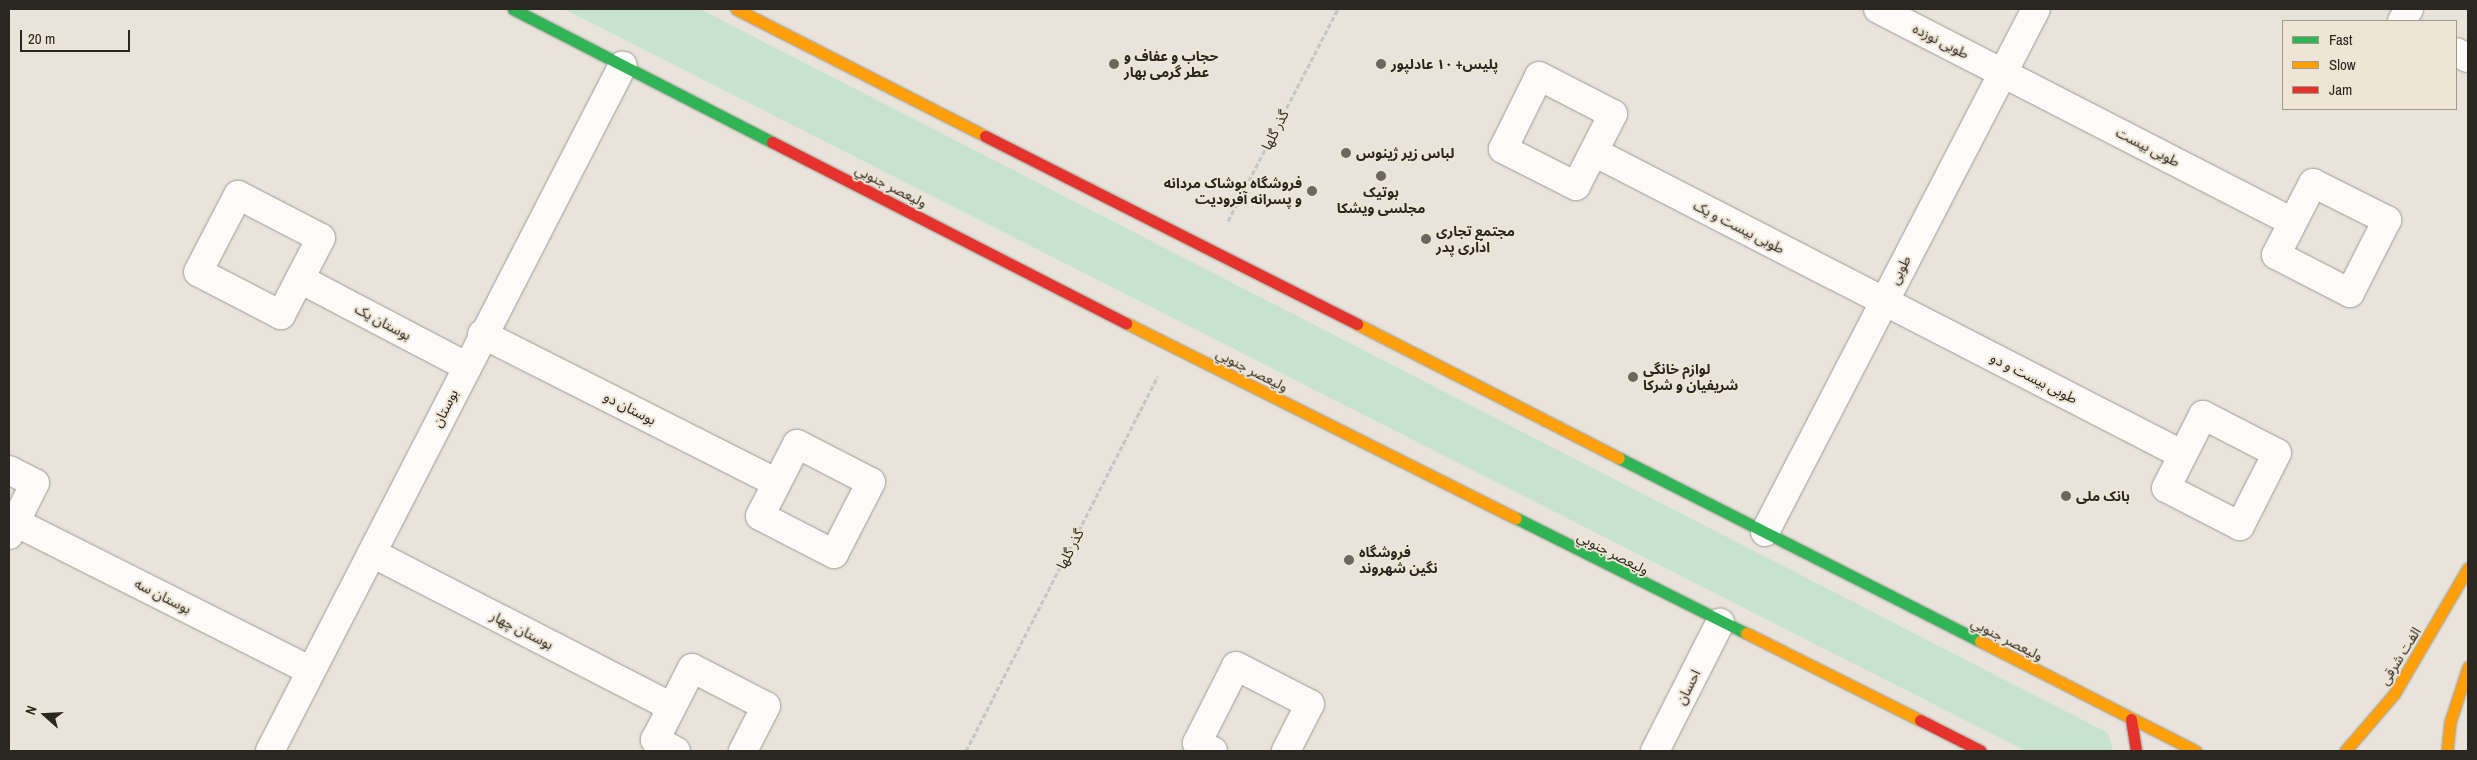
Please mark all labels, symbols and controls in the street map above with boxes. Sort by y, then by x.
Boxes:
scale bar [22,20,132,52]
street label: طوبی نوزده [1910,20,1972,62]
legend [2282,20,2457,110]
text: 20 m [28,28,55,49]
text: Fast [2329,29,2352,50]
place label: حجاب و عفاف و عطر گرمی بهار [1124,48,1218,80]
text: Slow [2329,54,2356,75]
place label: پلیس+ ۱۰ عادلپور [1391,56,1498,72]
marker: حجاب و عفاف و عطر گرمی بهار [1108,58,1120,70]
marker: پلیس+ ۱۰ عادلپور [1375,58,1387,70]
text: Jam [2329,79,2352,100]
street label: گذر گلها [1258,107,1292,153]
street label: طوبی بیست [2113,124,2183,170]
place label: لباس زیر ژینوس [1356,145,1454,161]
marker: لباس زیر ژینوس [1340,147,1352,159]
street label: وليعصر جنوبي [852,161,930,211]
marker: بوتیک مجلسی ویشکا [1375,170,1387,182]
place label: فروشگاه پوشاک مردانه و پسرانه آفرودیت [1164,175,1302,208]
place label: بوتیک مجلسی ویشکا [1337,184,1425,216]
marker: فروشگاه پوشاک مردانه و پسرانه آفرودیت [1306,185,1318,197]
street label: طوبی بیست و یک [1691,197,1787,257]
place label: مجتمع تجاری اداری پدر [1436,223,1515,256]
marker: مجتمع تجاری اداری پدر [1420,233,1432,245]
street label: طوبی [1886,253,1914,287]
street label: بوستان یک [352,300,414,344]
street label: وليعصر جنوبي [1213,345,1291,395]
street label: طوبی بیست و دو [1988,349,2080,407]
place label: لوازم خانگی شریفیان و شرکا [1643,361,1738,394]
marker: لوازم خانگی شریفیان و شرکا [1627,371,1639,383]
street label: بوستان [428,386,462,430]
street label: بوستان دو [601,388,659,428]
place label: بانک ملی [2076,488,2130,504]
marker: بانک ملی [2060,490,2072,502]
street label: گذر گلها [1053,526,1087,572]
street label: وليعصر جنوبي [1574,528,1652,578]
place label: فروشگاه نگین شهروند [1359,544,1438,576]
marker: فروشگاه نگین شهروند [1343,554,1355,566]
street label: بوستان سه [132,575,194,617]
street label: بوستان چهار [488,607,556,653]
street label: وليعصر جنوبي [1968,614,2046,664]
street label: الفت شرقی [2376,624,2424,688]
street label: احسان [1672,667,1704,707]
north arrow [20,690,70,740]
text: N [21,703,41,717]

